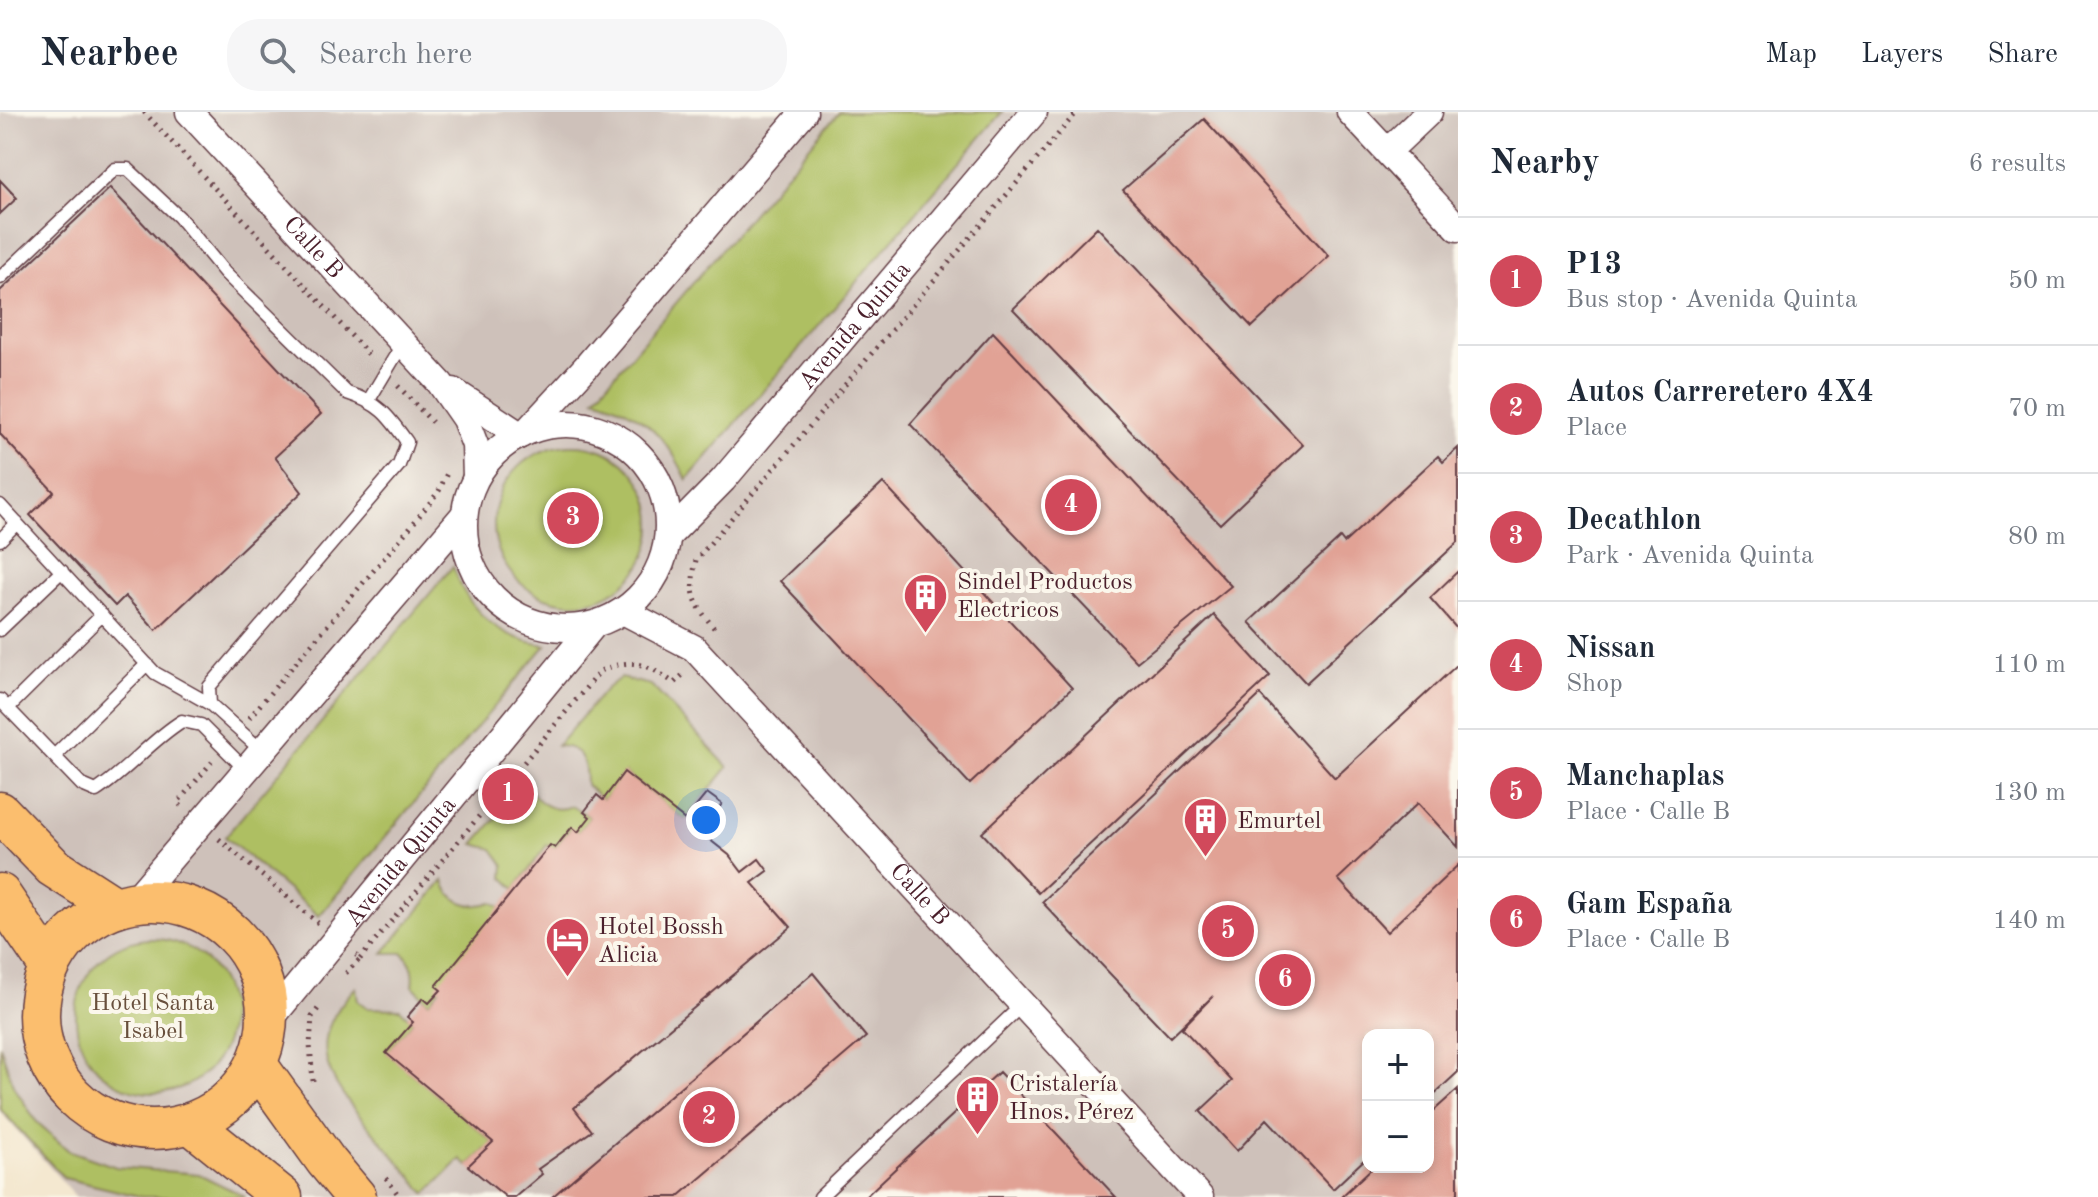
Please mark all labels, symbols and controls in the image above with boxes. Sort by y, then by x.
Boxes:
search box [227,19,787,91]
icon: search [255,33,299,77]
text: Nearbee [40,36,179,74]
text: Search here [319,40,472,70]
text: Map [1765,41,1817,69]
text: Layers [1861,41,1943,69]
text: Share [1987,41,2058,69]
text: Nearby [1490,147,1600,181]
text: 6 results [1968,151,2066,177]
street label: Calle B [278,213,347,284]
text: P13 [1566,250,1622,280]
street label: Avenida Quinta [795,258,916,395]
text: 1 [1508,268,1524,294]
text: 50 m [2008,268,2066,294]
text: Bus stop · Avenida Quinta [1566,287,1858,313]
text: Autos Carreretero 4X4 [1566,378,1874,408]
text: 2 [1508,396,1524,422]
text: 70 m [2008,396,2066,422]
text: Place [1566,415,1627,441]
pin: 4 [1045,475,1097,535]
pin: 3 [547,488,599,548]
text: Decathlon [1566,506,1702,536]
text: 3 [1508,524,1524,550]
text: 80 m [2008,524,2066,550]
text: Park · Avenida Quinta [1566,543,1814,569]
building icon: Sindel Productos Electricos [902,571,950,634]
place label: Sindel Productos Electricos [957,571,1133,623]
text: Nissan [1566,634,1656,664]
text: 4 [1508,652,1524,678]
text: 110 m [1993,652,2066,678]
text: Shop [1566,671,1623,697]
text: Manchaplas [1566,762,1724,792]
pin: 1 [482,764,534,824]
text: 5 [1508,780,1524,806]
text: 130 m [1993,780,2066,806]
street label: Avenida Quinta [342,793,461,932]
building icon: Emurtel [1182,796,1230,859]
text: Place · Calle B [1566,799,1730,825]
your location [686,800,726,840]
place label: Emurtel [1237,810,1321,834]
street label: Calle B [885,859,953,931]
text: Gam España [1566,890,1732,920]
pin: 5 [1202,901,1254,961]
text: 6 [1508,908,1524,934]
text: 140 m [1993,908,2066,934]
hotel icon: Hotel Bossh Alicia [543,916,591,979]
place label: Hotel Bossh Alicia [598,916,724,968]
text: Place · Calle B [1566,927,1730,953]
pin: 6 [1259,950,1311,1010]
park label: Hotel Santa Isabel [91,992,215,1044]
map controls [1362,1029,1434,1173]
button: + [1362,1029,1434,1101]
building icon: Cristalería Hnos. Pérez [954,1073,1002,1136]
place label: Cristalería Hnos. Pérez [1009,1073,1134,1125]
pin: 2 [683,1087,735,1147]
button: − [1362,1101,1434,1173]

